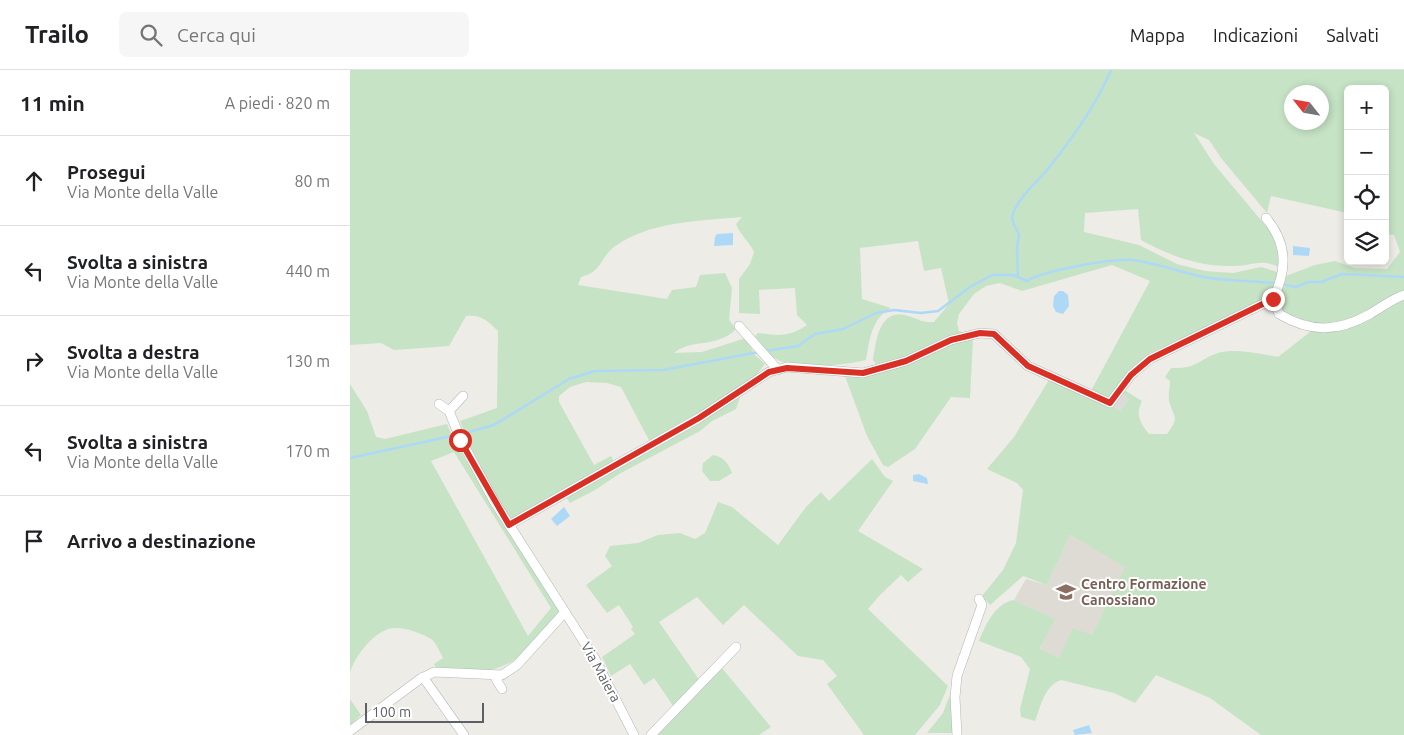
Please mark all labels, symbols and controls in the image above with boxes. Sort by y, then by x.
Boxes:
search box [119,12,469,57]
text: Trailo [25,21,89,48]
icon: search [137,21,165,49]
text: Cerca qui [177,24,256,46]
text: Mappa [1130,25,1185,45]
text: Indicazioni [1213,25,1298,45]
text: Salvati [1326,25,1379,45]
north arrow [1284,85,1329,130]
map controls [1344,85,1389,265]
button: + [1344,85,1389,130]
text: 11 min [20,91,85,115]
text: A piedi · 820 m [225,94,330,112]
button: − [1344,130,1389,175]
text: Prosegui [67,161,146,183]
icon: ahead [20,167,48,195]
text: 80 m [294,172,330,190]
button: locate [1344,175,1389,220]
text: Via Monte della Valle [67,183,218,201]
button: layers [1344,220,1389,265]
text: Svolta a sinistra [67,251,208,273]
icon: left [20,257,48,285]
text: 440 m [285,262,330,280]
text: Via Monte della Valle [67,273,218,291]
route end [1262,288,1285,311]
text: Svolta a destra [67,341,200,363]
icon: right [20,347,48,375]
text: 130 m [285,352,330,370]
text: Via Monte della Valle [67,363,218,381]
route start [449,429,472,452]
text: Svolta a sinistra [67,431,208,453]
icon: left [20,437,48,465]
text: 170 m [285,442,330,460]
text: Via Monte della Valle [67,453,218,471]
icon: arrive [20,527,48,555]
text: Arrivo a destinazione [67,530,256,552]
place label: Centro Formazione Canossiano [1081,576,1207,608]
school or university icon: Centro Formazione Canossiano [1055,581,1077,603]
street label: Via Maiera [578,639,624,705]
scale bar [365,700,484,723]
text: 100 m [372,704,411,720]

